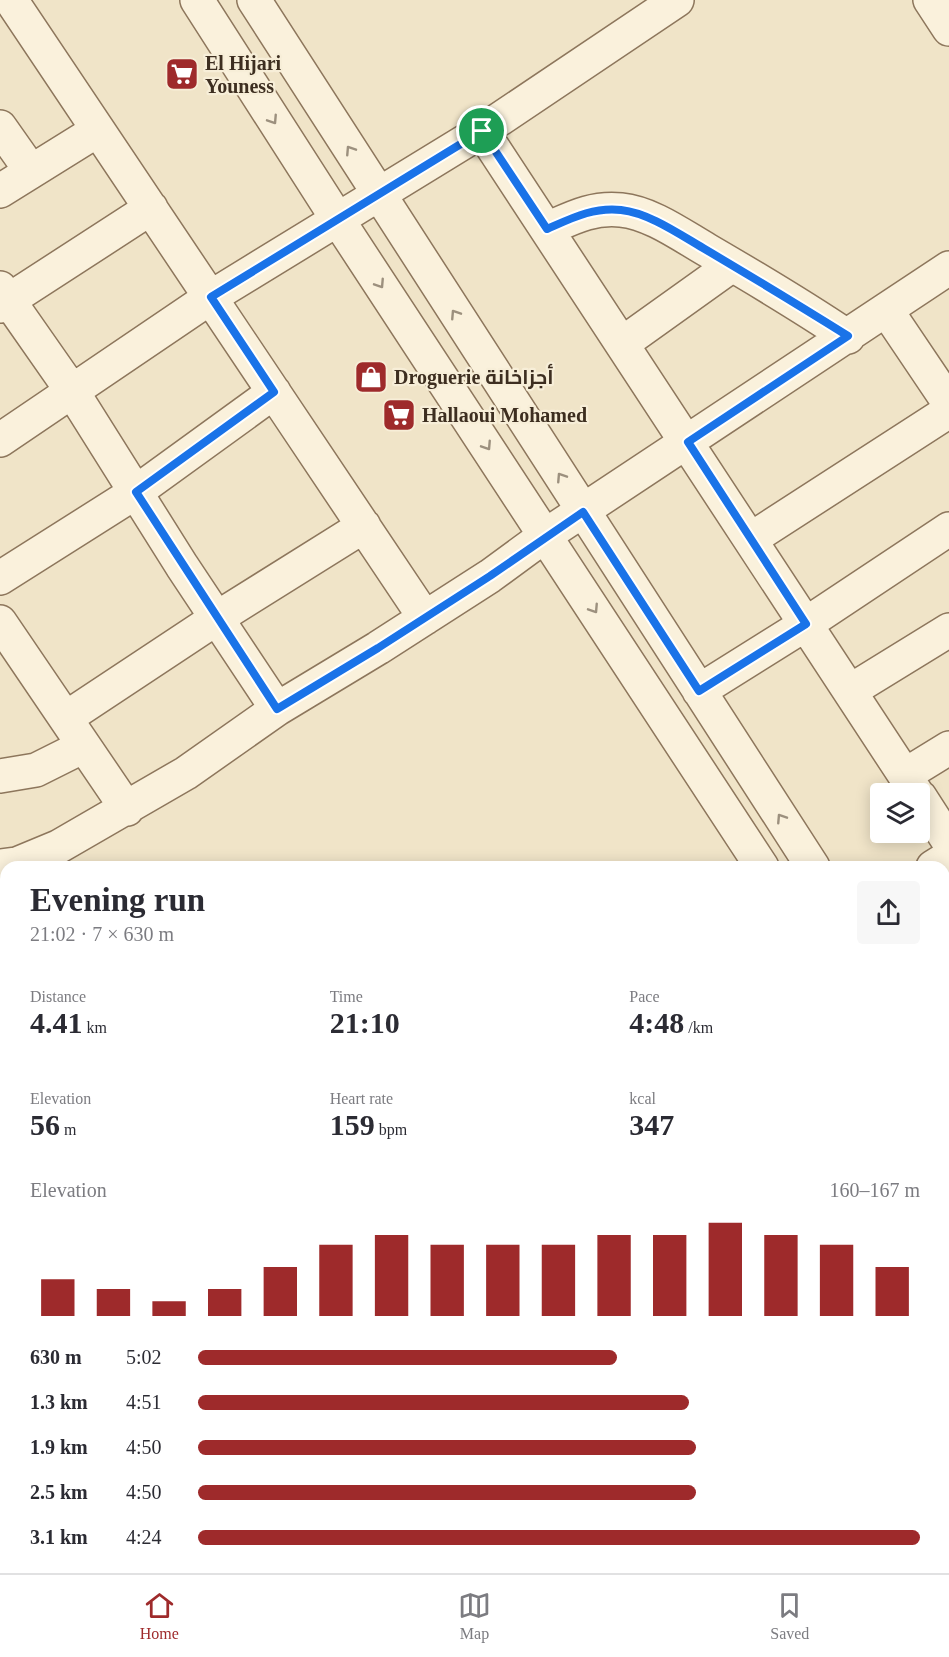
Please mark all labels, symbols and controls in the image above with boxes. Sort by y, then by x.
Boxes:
place label: El Hijari Youness [205,52,282,97]
supermarket icon: El Hijari Youness [164,56,200,92]
pin [456,105,507,156]
one-way arrow [266,114,278,124]
icon: arrive [465,114,498,147]
one-way arrow [345,146,357,156]
one-way arrow [372,277,383,288]
one-way arrow [451,310,463,320]
shop icon: Droguerie أجزاخانة [353,359,389,395]
place label: Droguerie أجزاخانة [394,363,554,389]
supermarket icon: Hallaoui Mohamed [381,397,417,433]
place label: Hallaoui Mohamed [422,404,587,426]
one-way arrow [480,440,491,451]
one-way arrow [558,473,569,484]
one-way arrow [587,603,598,614]
map controls [870,783,930,843]
button: layers [870,783,930,843]
one-way arrow [776,814,788,824]
button: share [857,881,920,944]
text: Evening run [30,882,205,918]
text: 21:02 · 7 × 630 m [30,923,174,945]
text: Distance [30,988,86,1005]
text: Time [330,988,363,1005]
text: Pace [629,988,660,1005]
text: 4.41 [30,1006,83,1039]
text: 21:10 [330,1006,400,1039]
text: 4:48 [629,1006,684,1039]
text: km [83,1019,107,1036]
text: /km [684,1019,713,1036]
text: Elevation [30,1090,91,1107]
text: Heart rate [330,1090,393,1107]
text: kcal [629,1090,656,1107]
text: 56 [30,1108,60,1141]
text: 159 [330,1108,375,1141]
text: 347 [629,1108,674,1141]
text: m [60,1121,76,1138]
text: bpm [375,1121,407,1138]
text: Elevation [30,1179,107,1201]
text: 160–167 m [829,1179,920,1201]
text: 630 m [30,1346,82,1368]
text: 5:02 [126,1346,162,1368]
text: 1.3 km [30,1391,88,1413]
text: 4:51 [126,1391,162,1413]
text: 1.9 km [30,1436,88,1458]
text: 4:50 [126,1436,162,1458]
text: 2.5 km [30,1481,88,1503]
text: 4:50 [126,1481,162,1503]
text: 3.1 km [30,1526,88,1548]
text: 4:24 [126,1526,162,1548]
tab: Home [140,1589,179,1643]
tab: Map [458,1589,491,1643]
tab: Saved [770,1589,809,1643]

